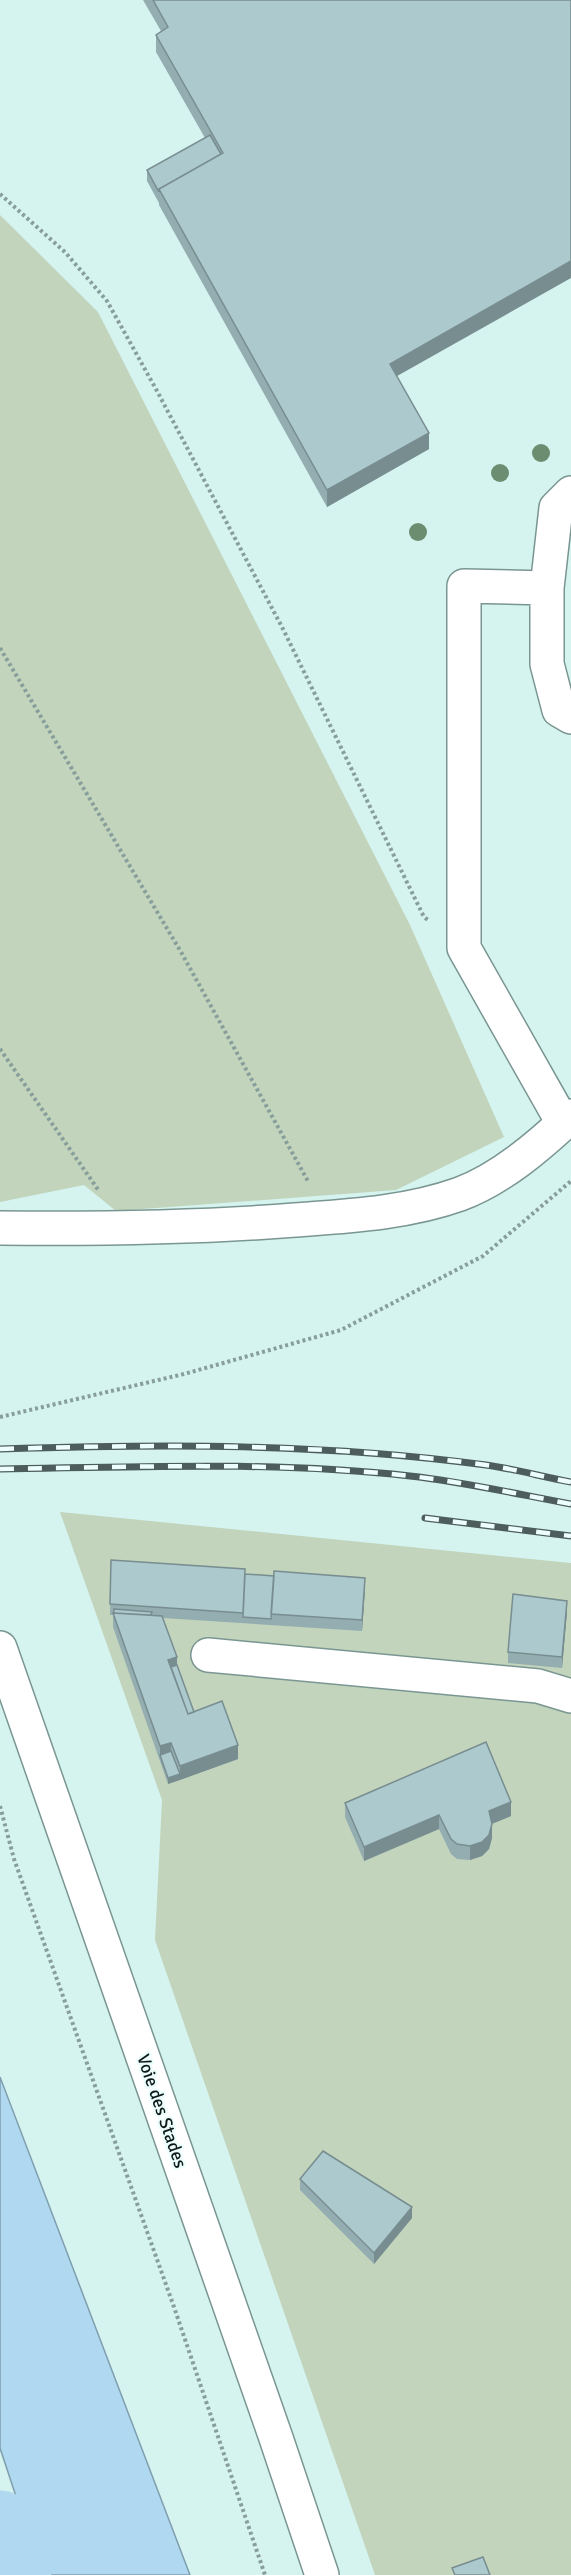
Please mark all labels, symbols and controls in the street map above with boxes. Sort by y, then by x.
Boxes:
street label: Voie des Stades [132,2051,192,2171]

